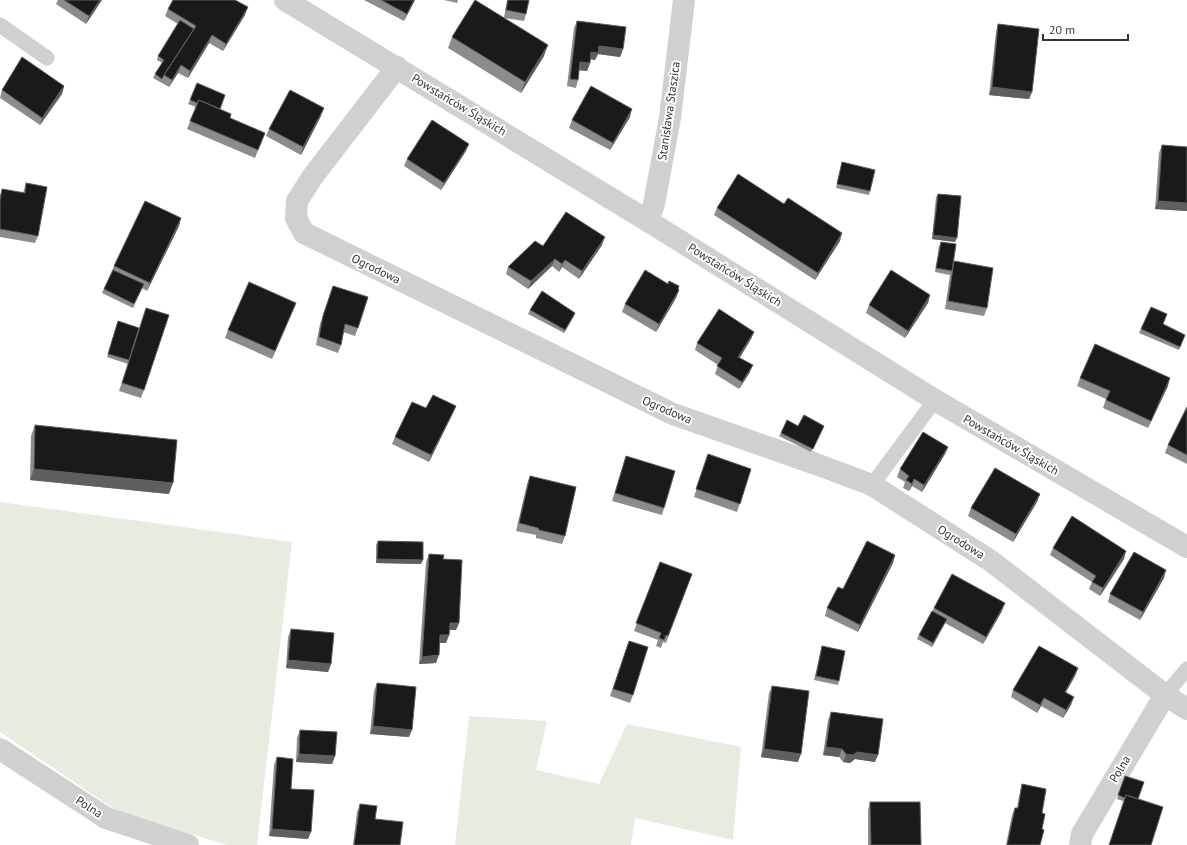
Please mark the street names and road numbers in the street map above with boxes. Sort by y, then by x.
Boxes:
street label: Stanisława Staszica [654,60,683,162]
street label: Powstańców Śląskich [409,70,509,139]
street label: Powstańców Śląskich [685,240,785,310]
street label: Ogrodowa [349,250,403,287]
street label: Ogrodowa [640,392,694,427]
street label: Powstańców Śląskich [961,411,1062,478]
street label: Ogrodowa [935,521,988,562]
street label: Polna [1106,753,1133,785]
street label: Polna [73,792,105,821]

